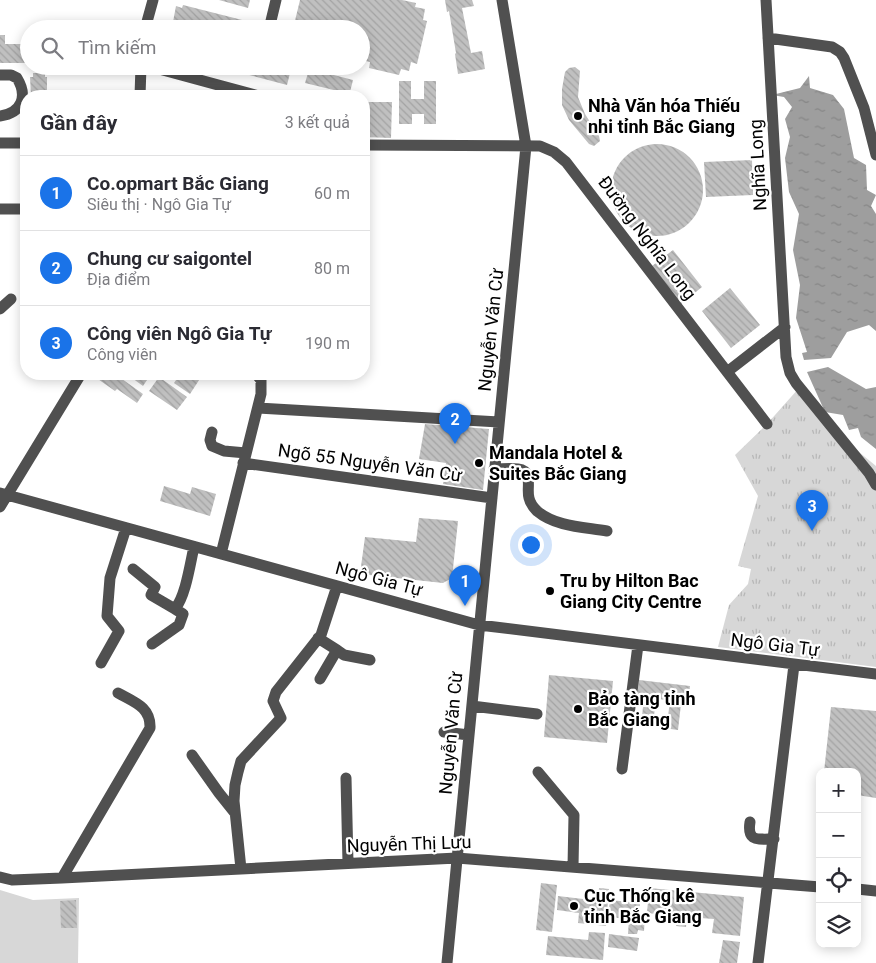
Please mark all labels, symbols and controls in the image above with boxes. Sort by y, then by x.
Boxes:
search box [20,20,370,75]
icon: search [38,34,66,62]
text: Tìm kiếm [78,36,156,59]
place label: Nhà Văn hóa Thiếu nhi tỉnh Bắc Giang [588,95,740,137]
marker: Nhà Văn hóa Thiếu nhi tỉnh Bắc Giang [572,110,584,122]
text: Gần đây [40,111,117,135]
text: 3 kết quả [285,113,350,132]
street label: Nghĩa Long [745,119,770,211]
text: Co.opmart Bắc Giang [87,172,269,195]
street label: Đường Nghĩa Long [594,172,701,304]
text: 1 [51,184,61,203]
text: 60 m [314,184,350,203]
text: Siêu thị · Ngô Gia Tự [87,195,231,214]
text: Chung cư saigontel [87,247,252,270]
text: 2 [51,259,61,278]
text: 80 m [314,259,350,278]
street label: Nguyễn Văn Cừ [474,267,507,392]
text: Địa điểm [87,270,150,289]
text: Công viên Ngô Gia Tự [87,322,271,345]
text: 3 [51,334,61,353]
text: 190 m [305,334,350,353]
text: Công viên [87,345,157,364]
pin: 2 [439,403,471,444]
street label: Ngõ 55 Nguyễn Văn Cừ [277,439,464,486]
place label: Mandala Hotel & Suites Bắc Giang [489,442,626,484]
marker: Mandala Hotel & Suites Bắc Giang [473,457,485,469]
pin: 3 [796,490,828,531]
your location [518,532,544,558]
street label: Ngô Gia Tự [333,557,426,600]
pin: 1 [449,565,481,606]
place label: Tru by Hilton Bac Giang City Centre [560,570,702,612]
marker: Tru by Hilton Bac Giang City Centre [544,585,556,597]
street label: Ngô Gia Tự [729,629,821,660]
street label: Nguyễn Văn Cừ [435,670,466,795]
place label: Bảo tàng tỉnh Bắc Giang [588,688,696,730]
marker: Bảo tàng tỉnh Bắc Giang [572,703,584,715]
map controls [816,768,861,948]
button: + [816,768,861,813]
button: − [816,813,861,858]
street label: Nguyễn Thị Lưu [346,831,472,856]
button: locate [816,858,861,903]
place label: Cục Thống kê tỉnh Bắc Giang [584,885,702,927]
marker: Cục Thống kê tỉnh Bắc Giang [568,900,580,912]
button: layers [816,903,861,948]

